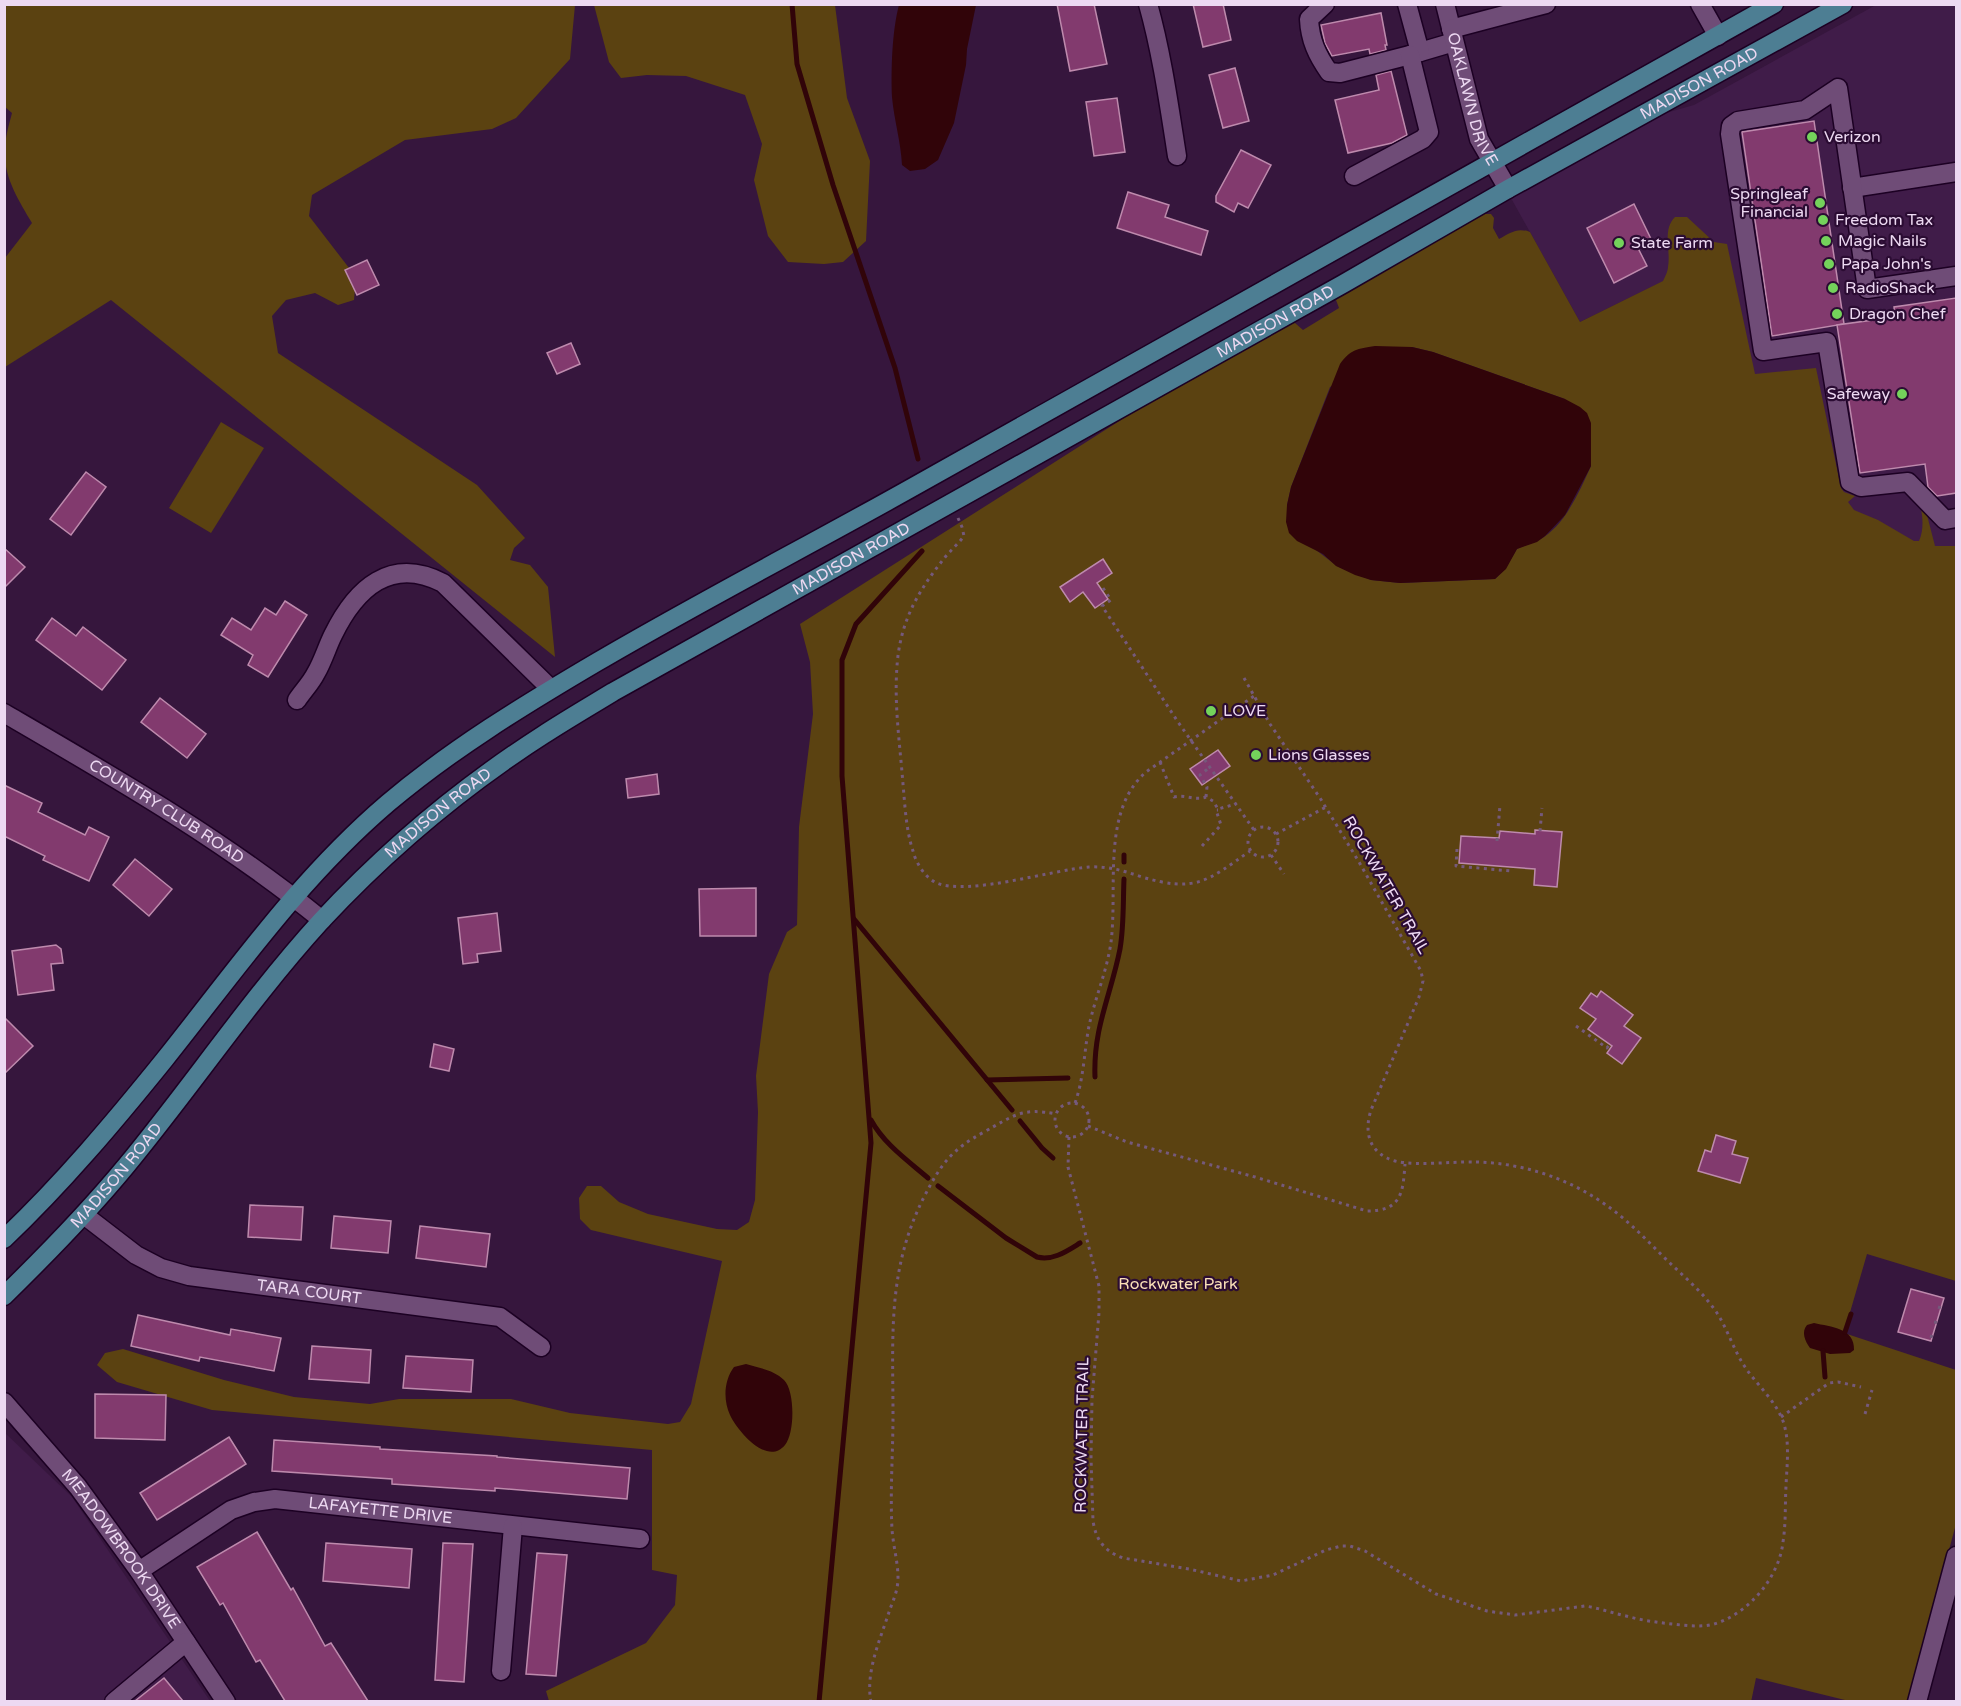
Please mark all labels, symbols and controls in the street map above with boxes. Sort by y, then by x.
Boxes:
street label: OAKLAWN DRIVE [1443,30,1502,169]
street label: MADISON ROAD [1636,43,1762,124]
place label: Verizon [1824,127,1881,147]
marker: Verizon [1805,130,1819,144]
place label: Springleaf Financial [1730,184,1809,222]
marker: Springleaf Financial [1813,196,1827,210]
place label: Freedom Tax [1835,210,1933,230]
marker: Freedom Tax [1816,213,1830,227]
place label: Magic Nails [1838,231,1927,251]
place label: State Farm [1631,233,1713,253]
marker: Magic Nails [1819,234,1833,248]
marker: State Farm [1612,236,1626,250]
place label: Papa John's [1841,254,1931,274]
marker: Papa John's [1822,257,1836,271]
place label: RadioShack [1845,278,1935,298]
street label: MADISON ROAD [1213,281,1338,363]
marker: RadioShack [1826,281,1840,295]
place label: Dragon Chef [1849,304,1947,324]
marker: Dragon Chef [1830,307,1844,321]
place label: Safeway [1827,384,1890,404]
marker: Safeway [1895,387,1909,401]
street label: MADISON ROAD [789,518,914,600]
place label: LOVE [1223,701,1266,721]
marker: LOVE [1204,704,1218,718]
place label: Lions Glasses [1268,745,1370,765]
marker: Lions Glasses [1249,748,1263,762]
street label: COUNTRY CLUB ROAD [85,755,248,868]
street label: MADISON ROAD [381,764,495,863]
street label: ROCKWATER TRAIL [1338,813,1434,957]
street label: MADISON ROAD [66,1119,167,1232]
park label: Rockwater Park [1118,1274,1238,1294]
street label: TARA COURT [256,1275,363,1309]
street label: ROCKWATER TRAIL [1071,1357,1093,1513]
street label: MEADOWBROOK DRIVE [57,1465,185,1633]
street label: LAFAYETTE DRIVE [308,1493,453,1528]

